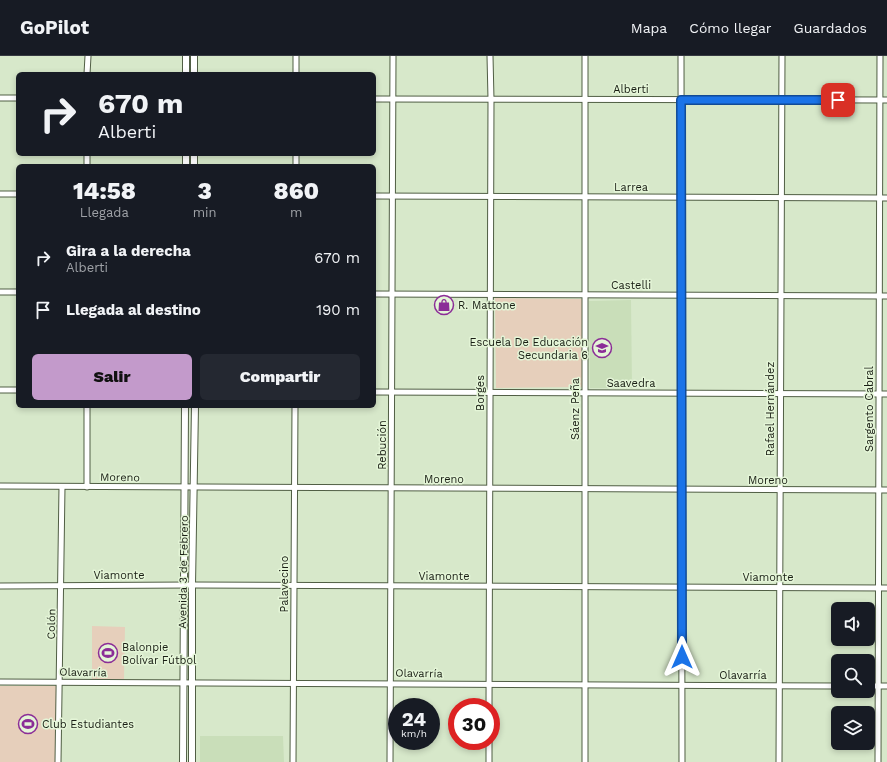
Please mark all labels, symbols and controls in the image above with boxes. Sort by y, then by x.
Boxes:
text: GoPilot [20,16,89,39]
text: Mapa [631,20,667,36]
text: Cómo llegar [689,20,772,36]
text: Guardados [794,20,867,36]
street label: Alberti [613,83,649,96]
pin [821,83,855,117]
text: 670 m [98,87,183,120]
icon: right [32,88,84,140]
icon: arrive [827,89,849,111]
text: Alberti [98,121,156,142]
text: 14:58 [73,177,136,205]
text: 3 [197,177,212,205]
text: 860 [273,177,319,205]
street label: Larrea [614,181,648,194]
text: Llegada [80,205,129,220]
text: min [193,205,217,220]
text: m [290,205,302,220]
text: Gira a la derecha [66,242,191,260]
icon: right [32,247,54,269]
text: 670 m [314,249,360,267]
text: Alberti [66,260,108,275]
street label: Castelli [611,279,651,292]
shop icon: R. Mattone [433,294,455,316]
icon: arrive [32,299,54,321]
place label: R. Mattone [458,299,516,312]
text: Llegada al destino [66,301,201,319]
text: 190 m [316,301,360,319]
place label: Escuela De Educación Secundaria 6 [469,336,588,362]
school or university icon: Escuela De Educación Secundaria 6 [591,337,613,359]
button: Salir [32,354,192,400]
button: Compartir [200,354,360,400]
street label: Rafael Hernández [764,362,777,456]
street label: Sargento Cabral [863,365,876,452]
street label: Borges [474,375,487,411]
street label: Saavedra [607,377,655,390]
street label: Sáenz Peña [569,378,582,440]
street label: Rebución [376,420,389,470]
street label: Moreno [100,471,140,484]
street label: Moreno [424,473,464,486]
street label: Moreno [748,474,788,487]
street label: Avenida 3 de Febrero [176,515,191,629]
street label: Palavecino [278,556,291,612]
street label: Viamonte [93,569,145,582]
street label: Viamonte [418,570,470,583]
street label: Viamonte [742,571,794,584]
map controls [831,602,875,750]
button: sound [831,602,875,646]
street label: Colón [45,608,58,640]
position arrow [661,636,703,678]
place label: Balonpie Bolívar Fútbol [122,641,197,667]
sports icon: Balonpie Bolívar Fútbol [97,642,119,664]
button: search [831,654,875,698]
street label: Olavarría [59,666,107,679]
street label: Olavarría [395,667,443,680]
street label: Olavarría [719,669,767,682]
speed limit sign: 30 [448,698,500,750]
button: layers [831,706,875,750]
text: 24 [402,707,426,731]
sports icon: Club Estudiantes [17,713,39,735]
place label: Club Estudiantes [42,718,134,731]
text: km/h [401,728,427,739]

